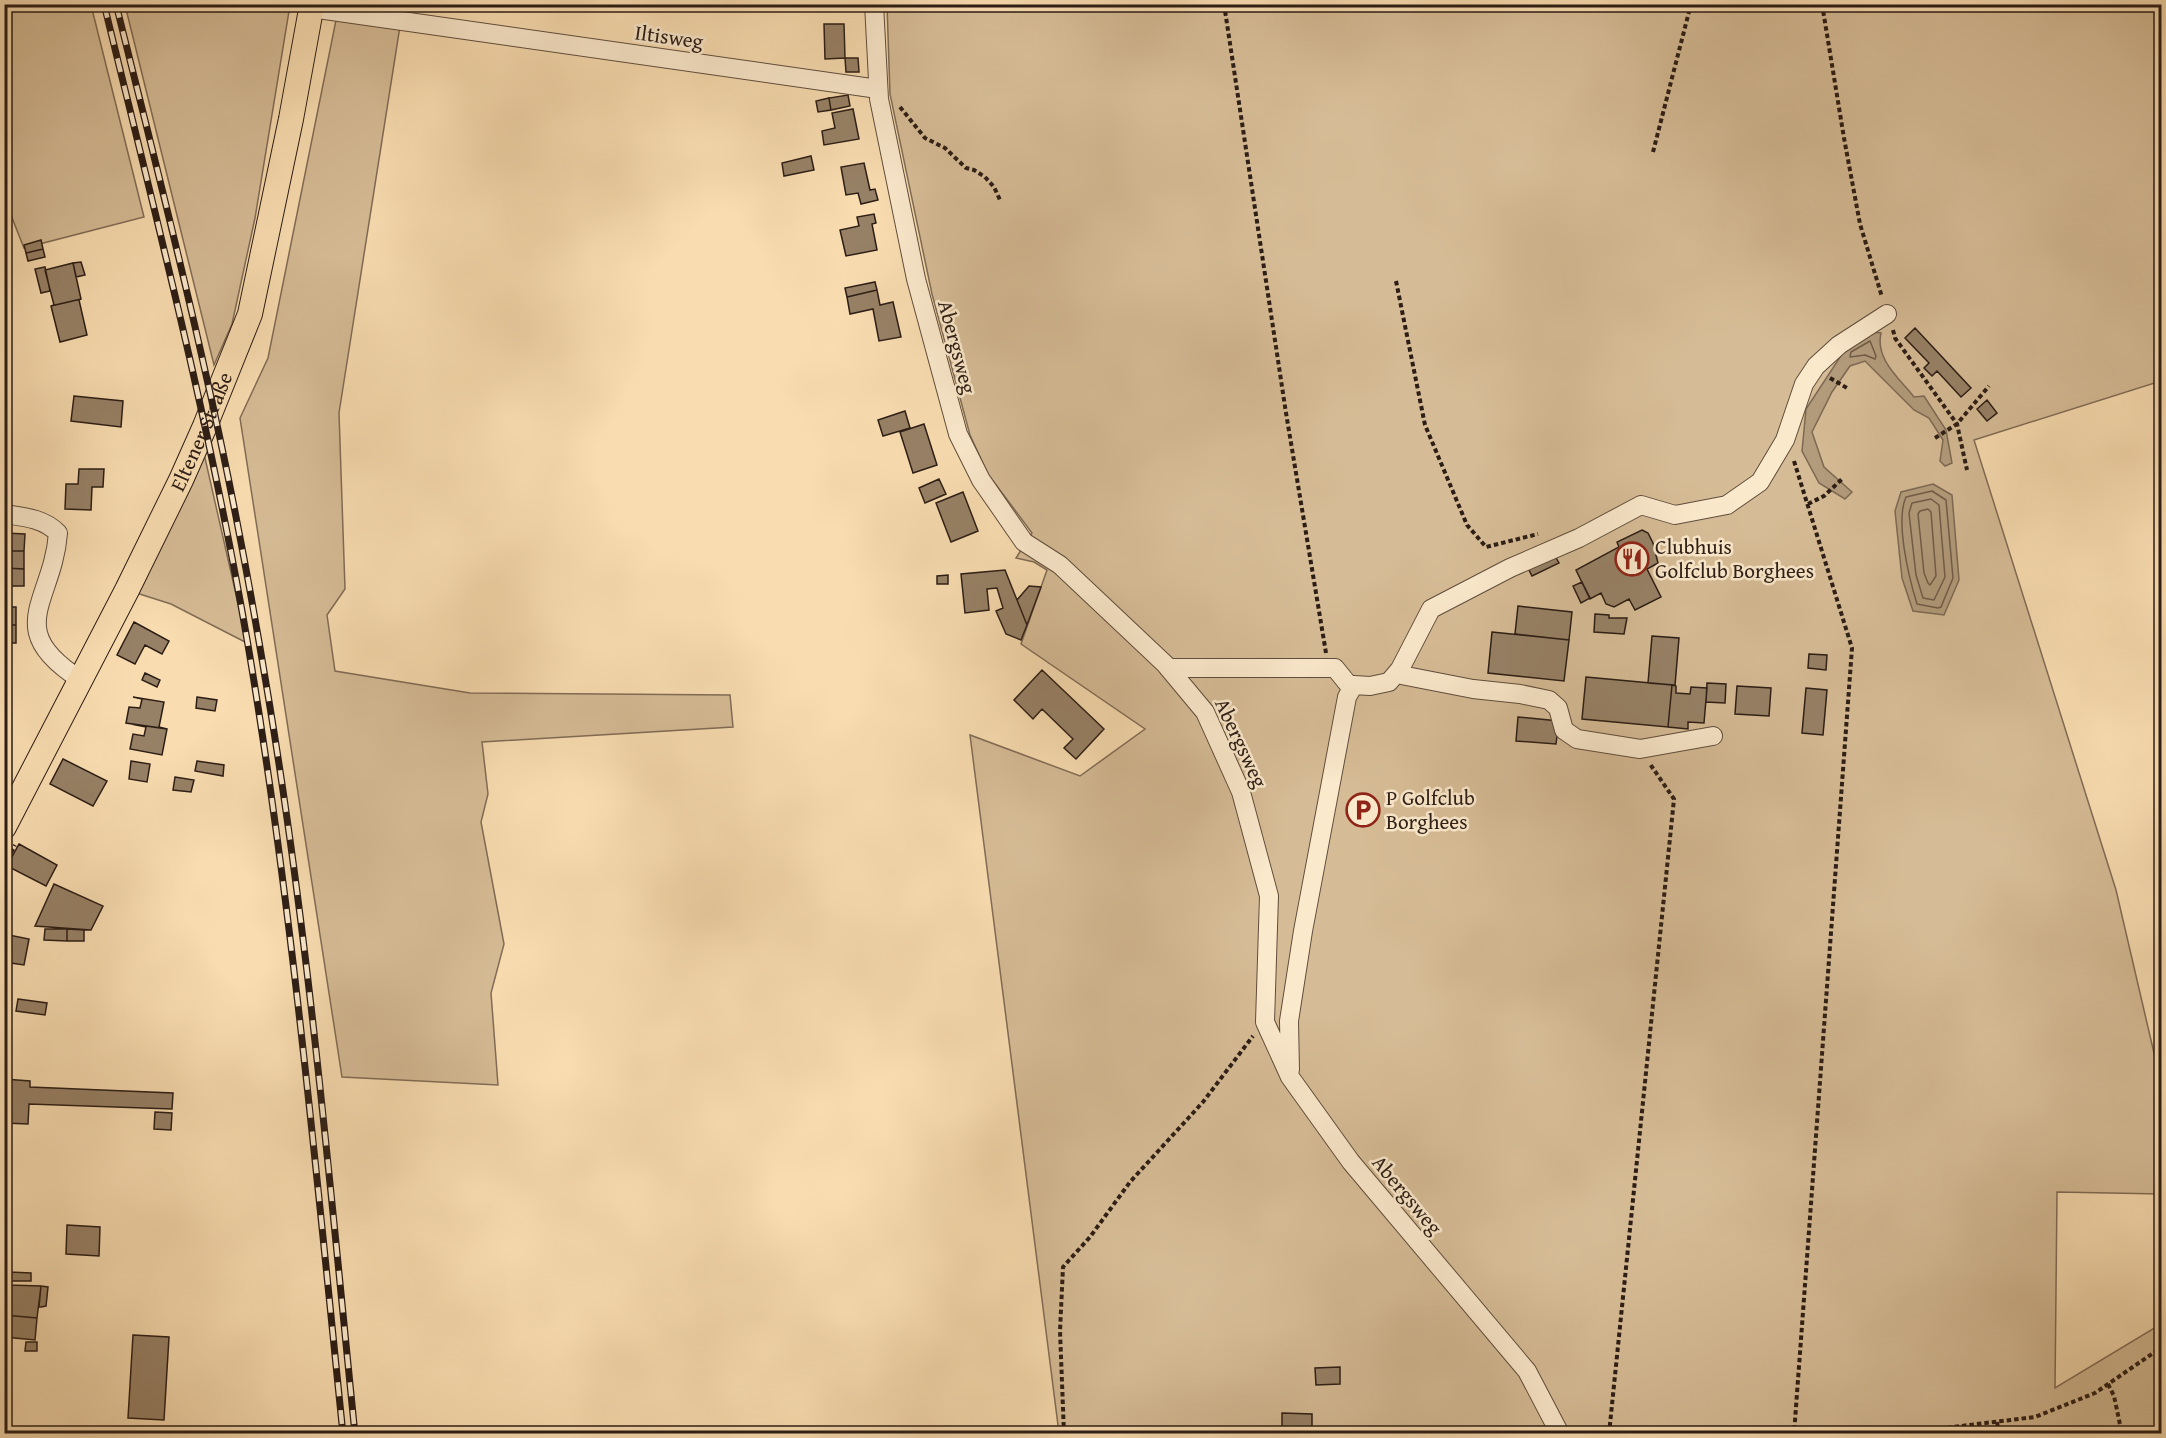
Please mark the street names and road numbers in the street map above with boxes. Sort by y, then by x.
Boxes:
street label: Iltisweg [633,16,706,57]
street label: Abergsweg [930,297,985,398]
street label: Eltener Straße [162,367,240,497]
street label: Abergsweg [1207,693,1276,793]
street label: Abergsweg [1365,1148,1450,1242]

